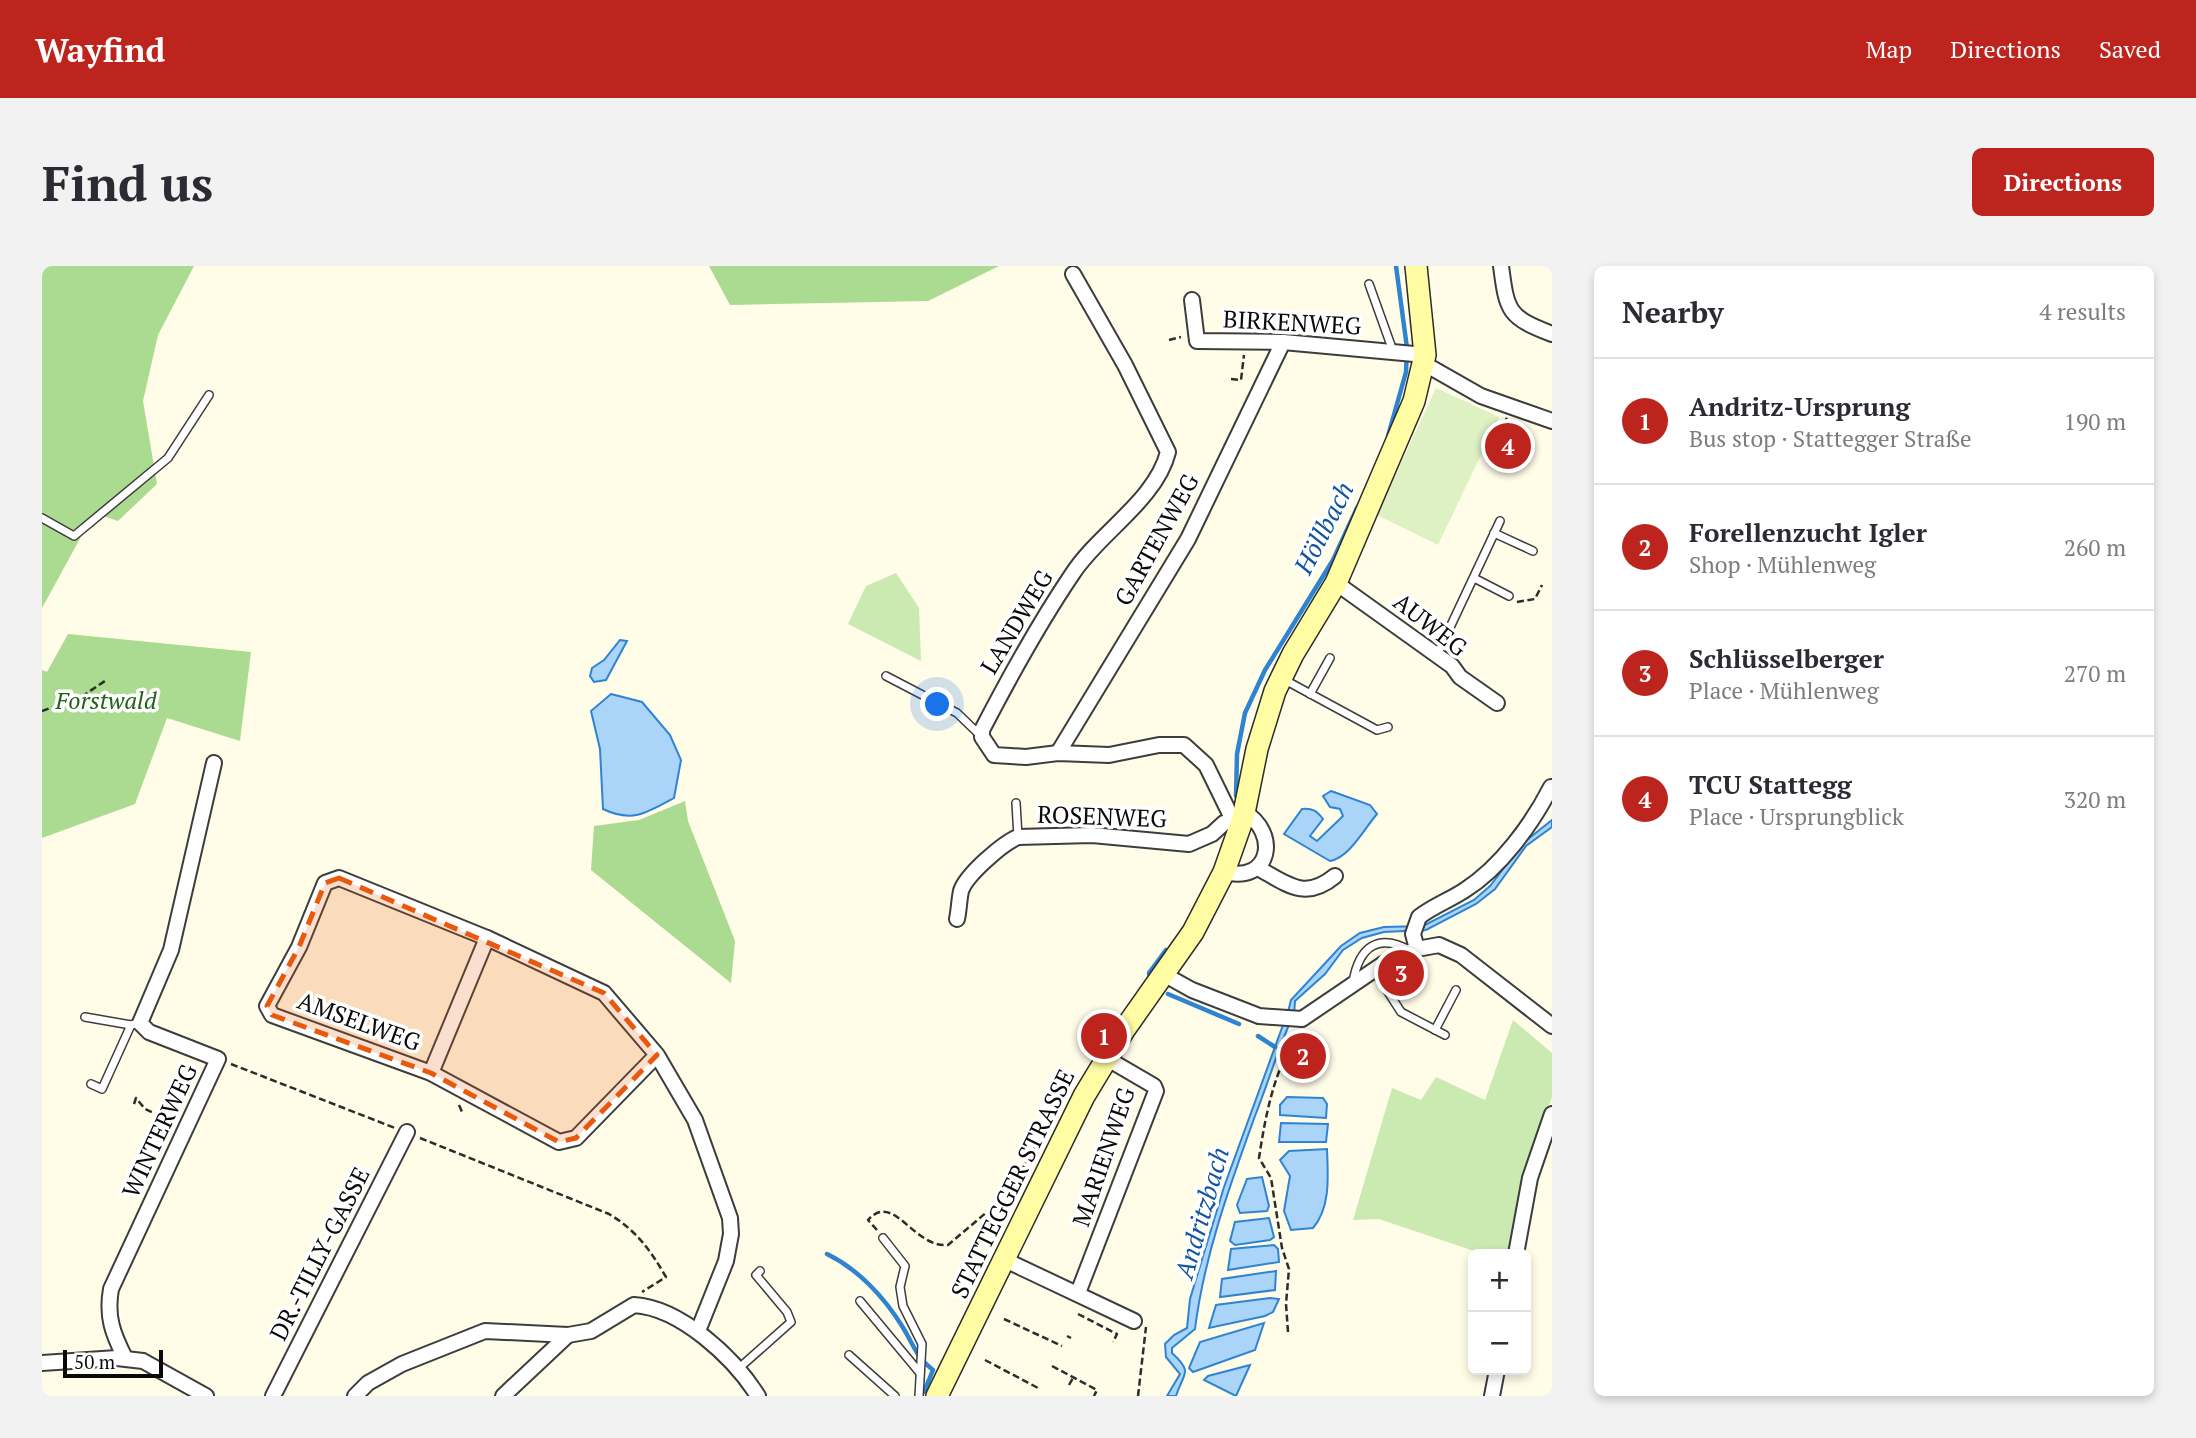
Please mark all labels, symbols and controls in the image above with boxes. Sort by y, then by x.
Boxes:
text: Wayfind [35,28,165,71]
text: Map [1866,33,1912,65]
text: Directions [1950,33,2061,65]
text: Saved [2099,33,2161,65]
button: Directions [1972,148,2154,216]
text: Find us [42,150,213,215]
text: Nearby [1622,292,1724,332]
text: 4 results [2039,296,2126,327]
street label: BIRKENWEG [1222,302,1362,342]
text: Andritz-Ursprung [1689,389,1910,423]
text: 1 [1639,406,1652,437]
text: 190 m [2064,406,2126,437]
pin: 4 [1485,420,1531,472]
text: Bus stop · Stattegger Straße [1689,423,1972,454]
street label: GARTENWEG [1107,467,1206,611]
water label: Höllbach [1285,476,1361,580]
text: Forellenzucht Igler [1689,515,1927,549]
text: 2 [1639,532,1652,563]
text: 260 m [2064,532,2126,563]
text: Shop · Mühlenweg [1689,549,1876,580]
street label: LANDWEG [972,563,1060,680]
street label: AUWEG [1387,585,1475,663]
text: Schlüsselberger [1689,641,1884,675]
text: 3 [1639,658,1652,689]
text: 270 m [2064,658,2126,689]
text: Place · Mühlenweg [1689,675,1879,706]
park label: Forstwald [54,684,158,716]
your location [920,687,954,721]
text: TCU Stattegg [1689,767,1852,801]
text: 4 [1639,784,1652,815]
text: 320 m [2064,784,2126,815]
street label: ROSENWEG [1037,798,1168,834]
text: Place · Ursprungblick [1689,801,1904,832]
pin: 3 [1378,947,1424,999]
street label: AMSELWEG [293,984,426,1058]
pin: 1 [1081,1010,1127,1062]
pin: 2 [1280,1030,1326,1082]
street label: WINTERWEG [114,1058,204,1203]
street label: STATTEGGER STRASSE [943,1064,1082,1303]
street label: MARIENWEG [1064,1082,1142,1231]
water label: Andritzbach [1165,1143,1236,1284]
street label: DR.-TILLY-GASSE [262,1161,377,1346]
map controls [1468,1249,1531,1375]
button: + [1468,1249,1531,1312]
button: − [1468,1312,1531,1375]
scale bar [63,1347,163,1379]
text: 50 m [74,1349,115,1374]

